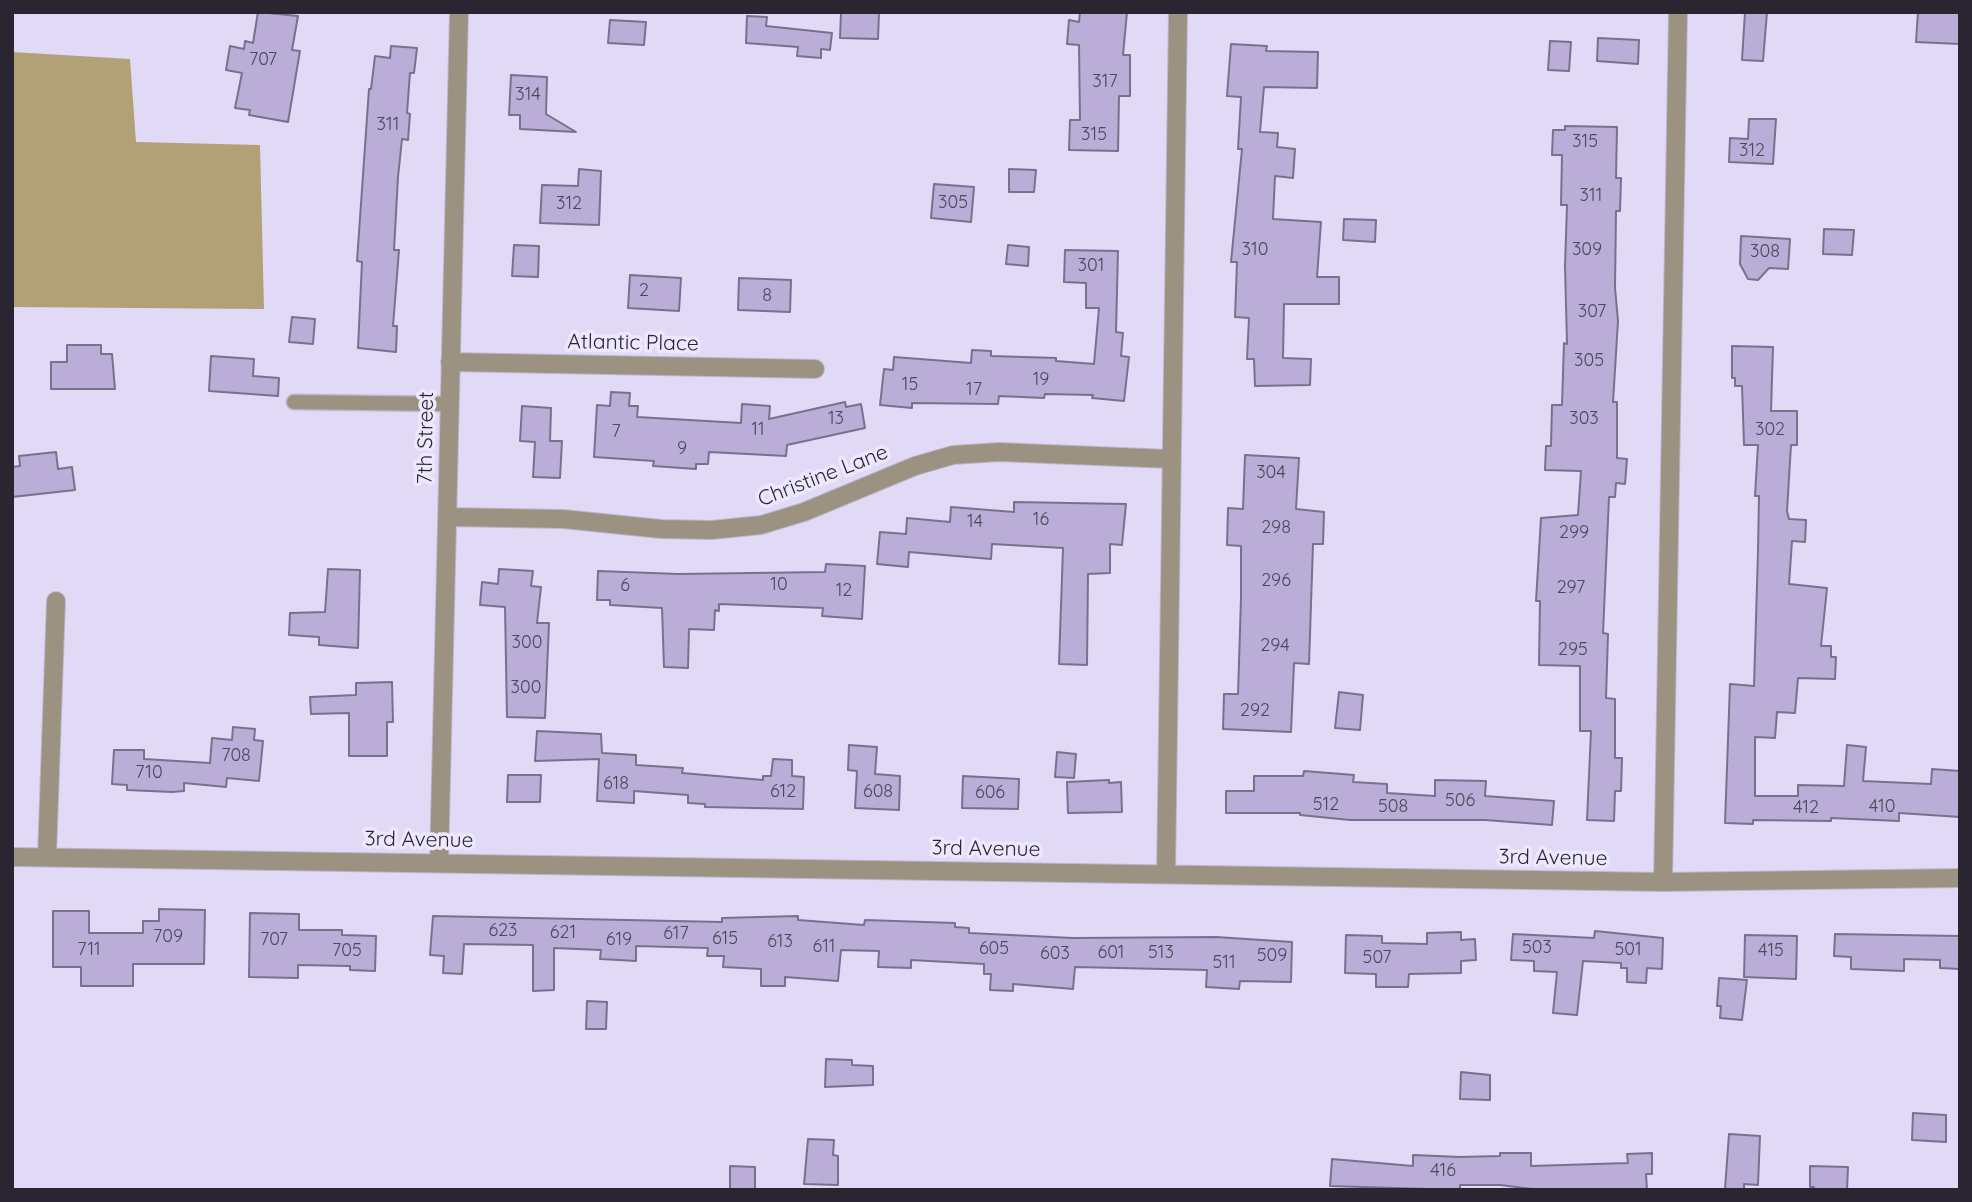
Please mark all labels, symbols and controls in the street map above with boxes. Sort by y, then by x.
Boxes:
house number: 707 [249,49,277,71]
house number: 317 [1092,71,1118,93]
house number: 314 [515,84,541,106]
house number: 311 [377,114,399,136]
house number: 315 [1081,124,1107,146]
house number: 315 [1572,131,1598,153]
house number: 312 [1739,140,1765,162]
house number: 311 [1580,185,1602,207]
house number: 305 [938,192,968,214]
house number: 312 [556,193,582,215]
house number: 310 [1242,239,1268,261]
house number: 309 [1572,239,1602,261]
house number: 308 [1750,241,1780,263]
house number: 301 [1078,255,1104,277]
house number: 2 [639,280,649,302]
house number: 8 [762,285,772,307]
house number: 307 [1578,301,1606,323]
street label: Atlantic Place [567,329,699,357]
house number: 305 [1574,350,1604,372]
house number: 19 [1033,369,1049,391]
house number: 15 [902,374,918,396]
house number: 17 [966,379,982,401]
street label: 7th Street [413,391,439,485]
house number: 13 [828,408,844,430]
house number: 303 [1569,408,1599,430]
house number: 11 [751,419,765,441]
house number: 302 [1755,419,1785,441]
house number: 7 [611,421,621,443]
house number: 9 [677,438,687,460]
street label: Christine Lane [754,440,892,512]
house number: 304 [1256,462,1286,484]
house number: 16 [1033,509,1049,531]
house number: 14 [967,511,983,533]
house number: 298 [1261,517,1291,539]
house number: 299 [1559,522,1589,544]
house number: 296 [1261,570,1291,592]
house number: 10 [770,574,788,596]
house number: 6 [620,575,630,597]
house number: 297 [1557,577,1585,599]
house number: 12 [836,580,852,602]
house number: 300 [512,632,542,654]
house number: 294 [1260,635,1290,657]
house number: 295 [1558,639,1588,661]
house number: 300 [511,677,541,699]
house number: 292 [1240,700,1270,722]
house number: 708 [221,745,251,767]
house number: 710 [135,762,163,784]
house number: 618 [603,773,629,795]
house number: 612 [770,781,796,803]
house number: 608 [863,781,893,803]
house number: 606 [975,782,1005,804]
house number: 506 [1445,790,1475,812]
house number: 512 [1313,794,1339,816]
house number: 508 [1378,796,1408,818]
house number: 410 [1869,796,1895,818]
house number: 412 [1793,797,1819,819]
street label: 3rd Avenue [364,826,474,854]
street label: 3rd Avenue [931,835,1041,863]
street label: 3rd Avenue [1498,844,1608,872]
house number: 623 [488,920,518,942]
house number: 621 [550,922,576,944]
house number: 617 [663,923,689,945]
house number: 709 [153,926,183,948]
house number: 615 [712,928,738,950]
house number: 707 [260,929,288,951]
house number: 619 [606,929,632,951]
house number: 613 [767,931,793,953]
house number: 611 [813,936,835,958]
house number: 503 [1522,937,1552,959]
house number: 605 [979,938,1009,960]
house number: 711 [77,939,101,961]
house number: 501 [1614,939,1642,961]
house number: 705 [332,940,362,962]
house number: 415 [1758,940,1784,962]
house number: 601 [1097,942,1125,964]
house number: 513 [1148,942,1174,964]
house number: 603 [1040,943,1070,965]
house number: 509 [1257,945,1287,967]
house number: 507 [1363,947,1391,969]
house number: 511 [1212,952,1236,974]
house number: 416 [1430,1160,1456,1182]

